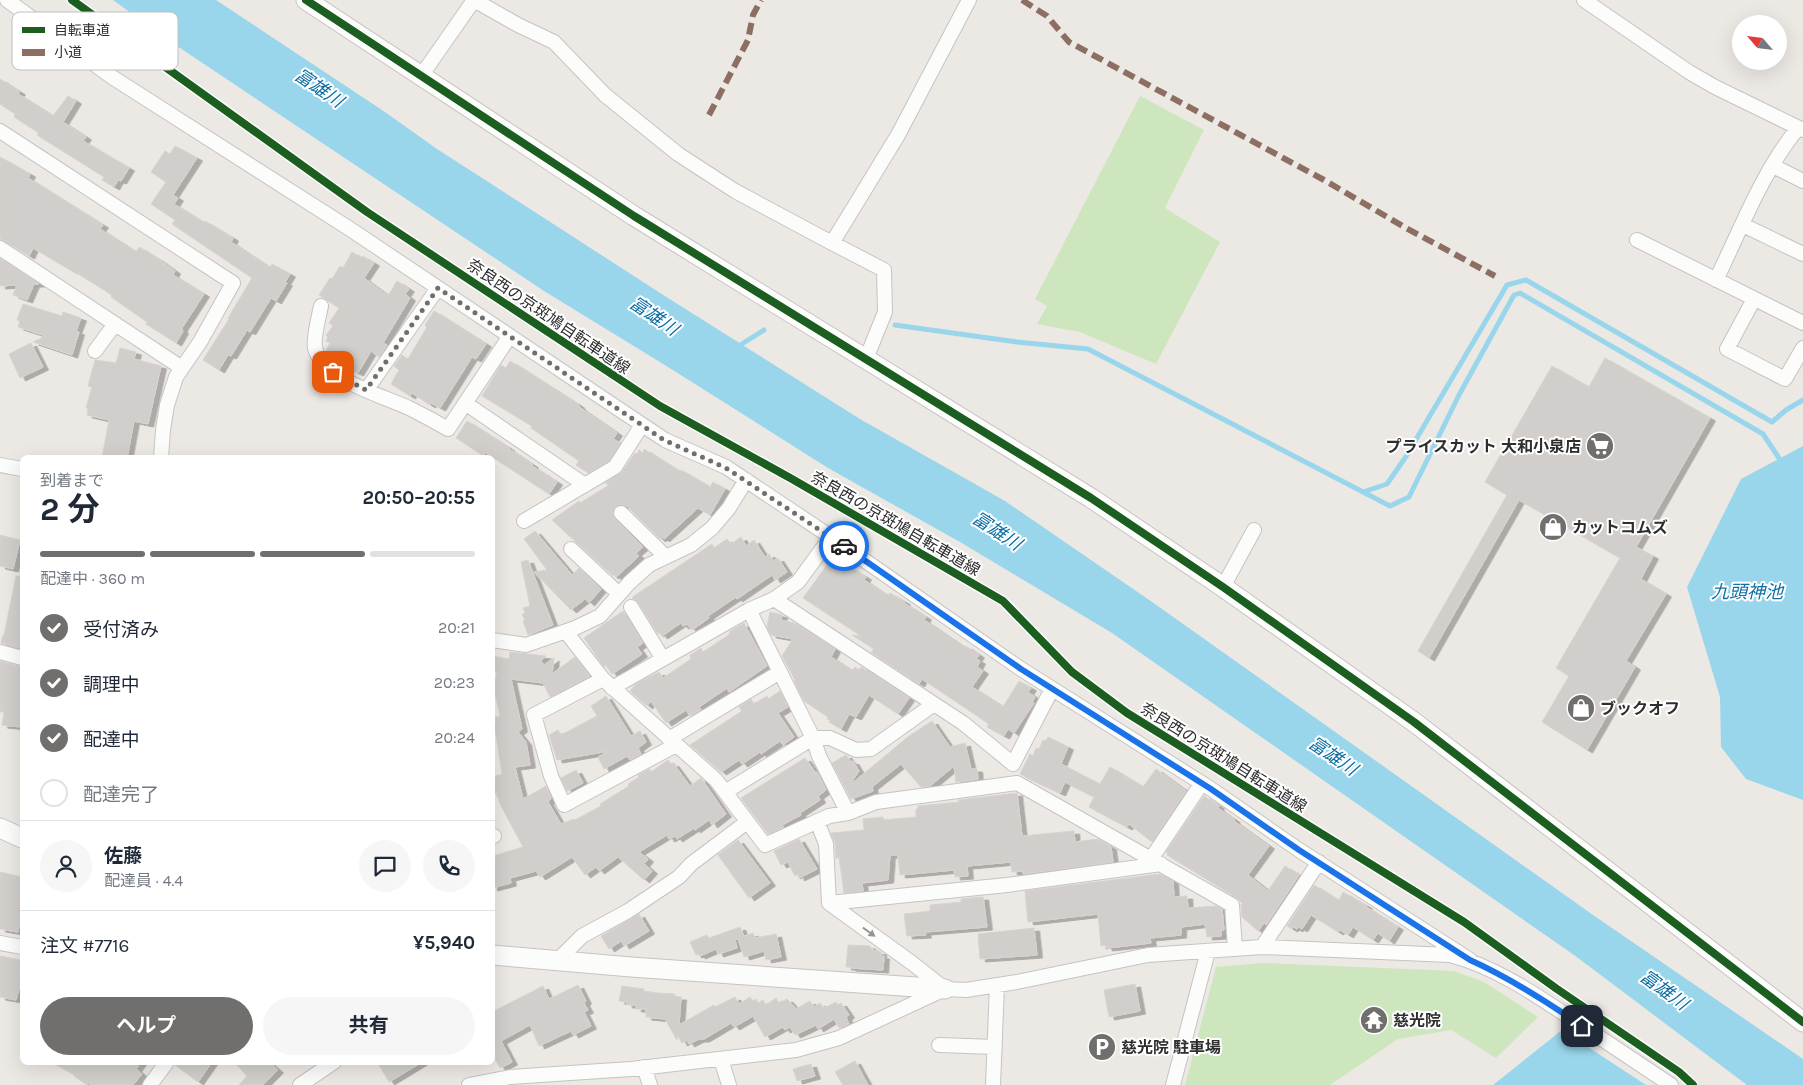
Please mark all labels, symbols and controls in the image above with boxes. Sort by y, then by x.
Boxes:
legend [12,12,178,70]
north arrow [1732,15,1788,70]
map controls [1732,15,1787,70]
text: 自転車道 [54,22,110,39]
text: 小道 [54,44,82,61]
water label: 富雄川 [290,64,349,113]
street label: 奈良西の京斑鳩自転車道線 [464,255,634,378]
water label: 富雄川 [625,292,684,341]
pin [312,351,354,393]
icon: bag [319,358,347,386]
supermarket icon: プライスカット 大和小泉店 [1585,431,1615,461]
place label: プライスカット 大和小泉店 [1385,437,1581,456]
street label: 奈良西の京斑鳩自転車道線 [808,467,984,580]
text: 到着まで [40,471,104,490]
text: 20:50–20:55 [363,487,475,509]
text: 2 分 [40,491,99,528]
water label: 富雄川 [968,507,1027,556]
shop icon: カットコムズ [1538,512,1568,542]
place label: カットコムズ [1572,518,1668,537]
courier [819,521,869,571]
icon: car [830,532,858,560]
text: 配達中 · 360 m [40,569,145,588]
water label: 九頭神池 [1711,581,1785,603]
icon: check [40,614,68,642]
text: 20:21 [438,618,475,637]
text: 受付済み [83,619,159,641]
icon: check [40,669,68,697]
text: 20:23 [434,673,475,692]
text: 調理中 [83,674,140,696]
shop icon: ブックオフ [1566,693,1596,723]
street label: 奈良西の京斑鳩自転車道線 [1137,698,1310,816]
place label: ブックオフ [1600,699,1680,718]
icon: check [40,724,68,752]
text: 20:24 [434,728,475,747]
text: 配達中 [83,729,140,751]
water label: 富雄川 [1304,732,1363,781]
text: 配達完了 [83,784,159,806]
button: person [40,840,92,892]
button: chat [359,840,411,892]
button: phone [423,840,475,892]
text: 佐藤 [104,845,142,867]
text: 配達員 · 4.4 [104,871,183,890]
one-way arrow [862,927,876,937]
text: ¥5,940 [413,932,475,954]
text: 注文 #7716 [40,935,129,957]
water label: 富雄川 [1636,965,1694,1016]
button: ヘルプ [40,997,253,1055]
button: 共有 [263,997,475,1055]
temple icon: 慈光院 [1359,1005,1389,1035]
pin [1561,1005,1603,1047]
place label: 慈光院 [1393,1011,1441,1030]
icon: home [1568,1012,1596,1040]
parking icon: 慈光院 駐車場 [1087,1032,1117,1062]
place label: 慈光院 駐車場 [1121,1038,1221,1057]

